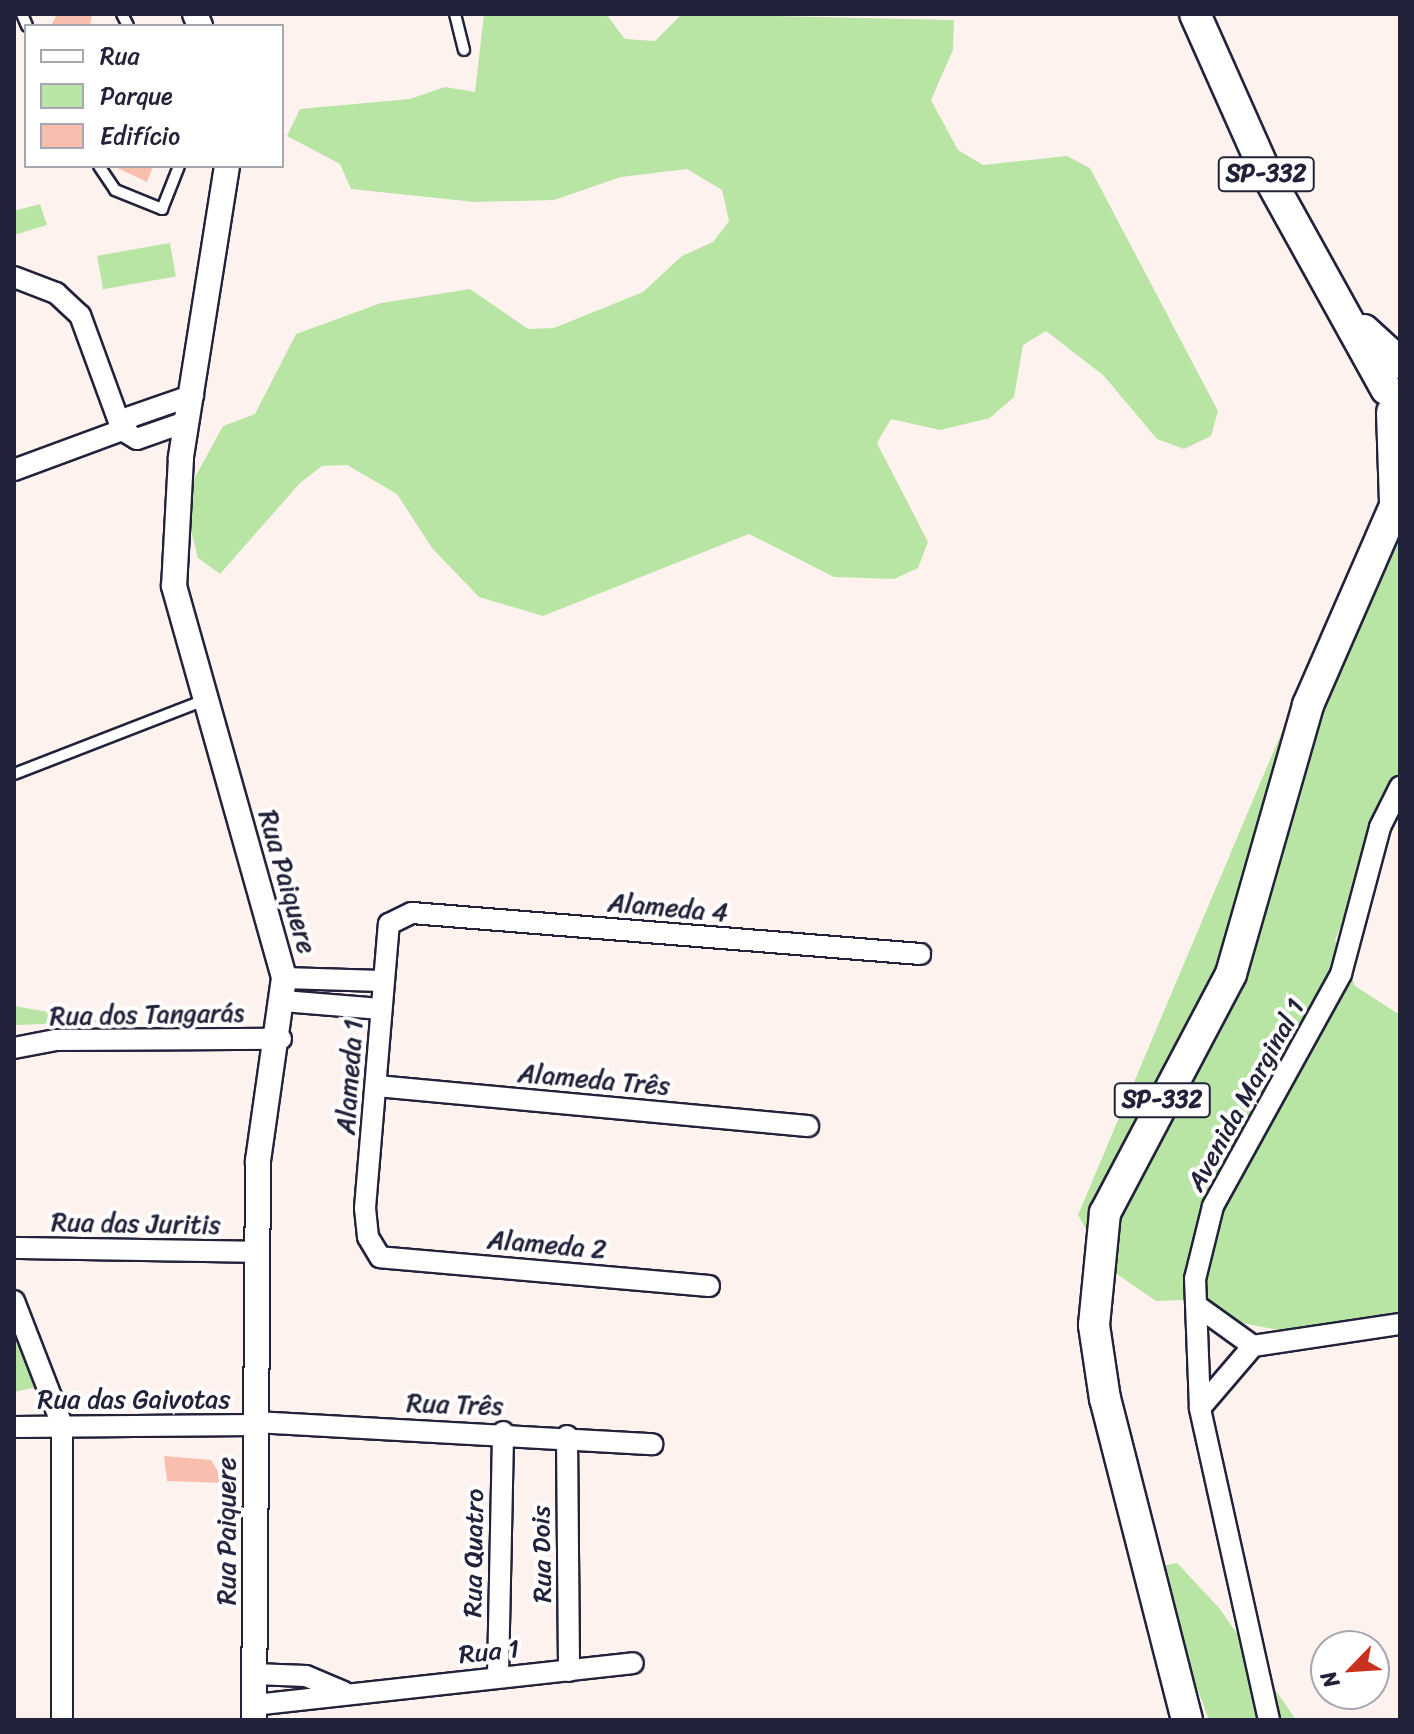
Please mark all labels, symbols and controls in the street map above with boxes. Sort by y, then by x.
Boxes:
legend [24,24,284,168]
text: Rua [100,35,139,77]
text: Parque [100,75,173,117]
text: Edifício [100,115,180,157]
road number: SP-332 [1216,154,1316,194]
street label: Rua Paiquere [251,806,323,958]
street label: Alameda 4 [607,887,729,929]
street label: Avenida Marginal 1 [1180,993,1312,1197]
street label: Rua dos Tangarás [49,998,245,1032]
street label: Alameda 1 [330,1018,370,1136]
street label: Alameda Três [517,1058,671,1102]
road number: SP-332 [1112,1080,1212,1120]
street label: Rua das Juritis [52,1207,220,1241]
street label: Alameda 2 [486,1224,608,1266]
street label: Rua das Gaivotas [38,1384,230,1416]
street label: Rua Três [406,1388,504,1422]
street label: Rua Paiquere [211,1456,243,1606]
street label: Rua Quatro [457,1489,491,1617]
street label: Rua Dois [526,1505,558,1603]
north arrow [1310,1630,1390,1710]
street label: Rua 1 [457,1633,521,1671]
text: N [1309,1664,1351,1695]

